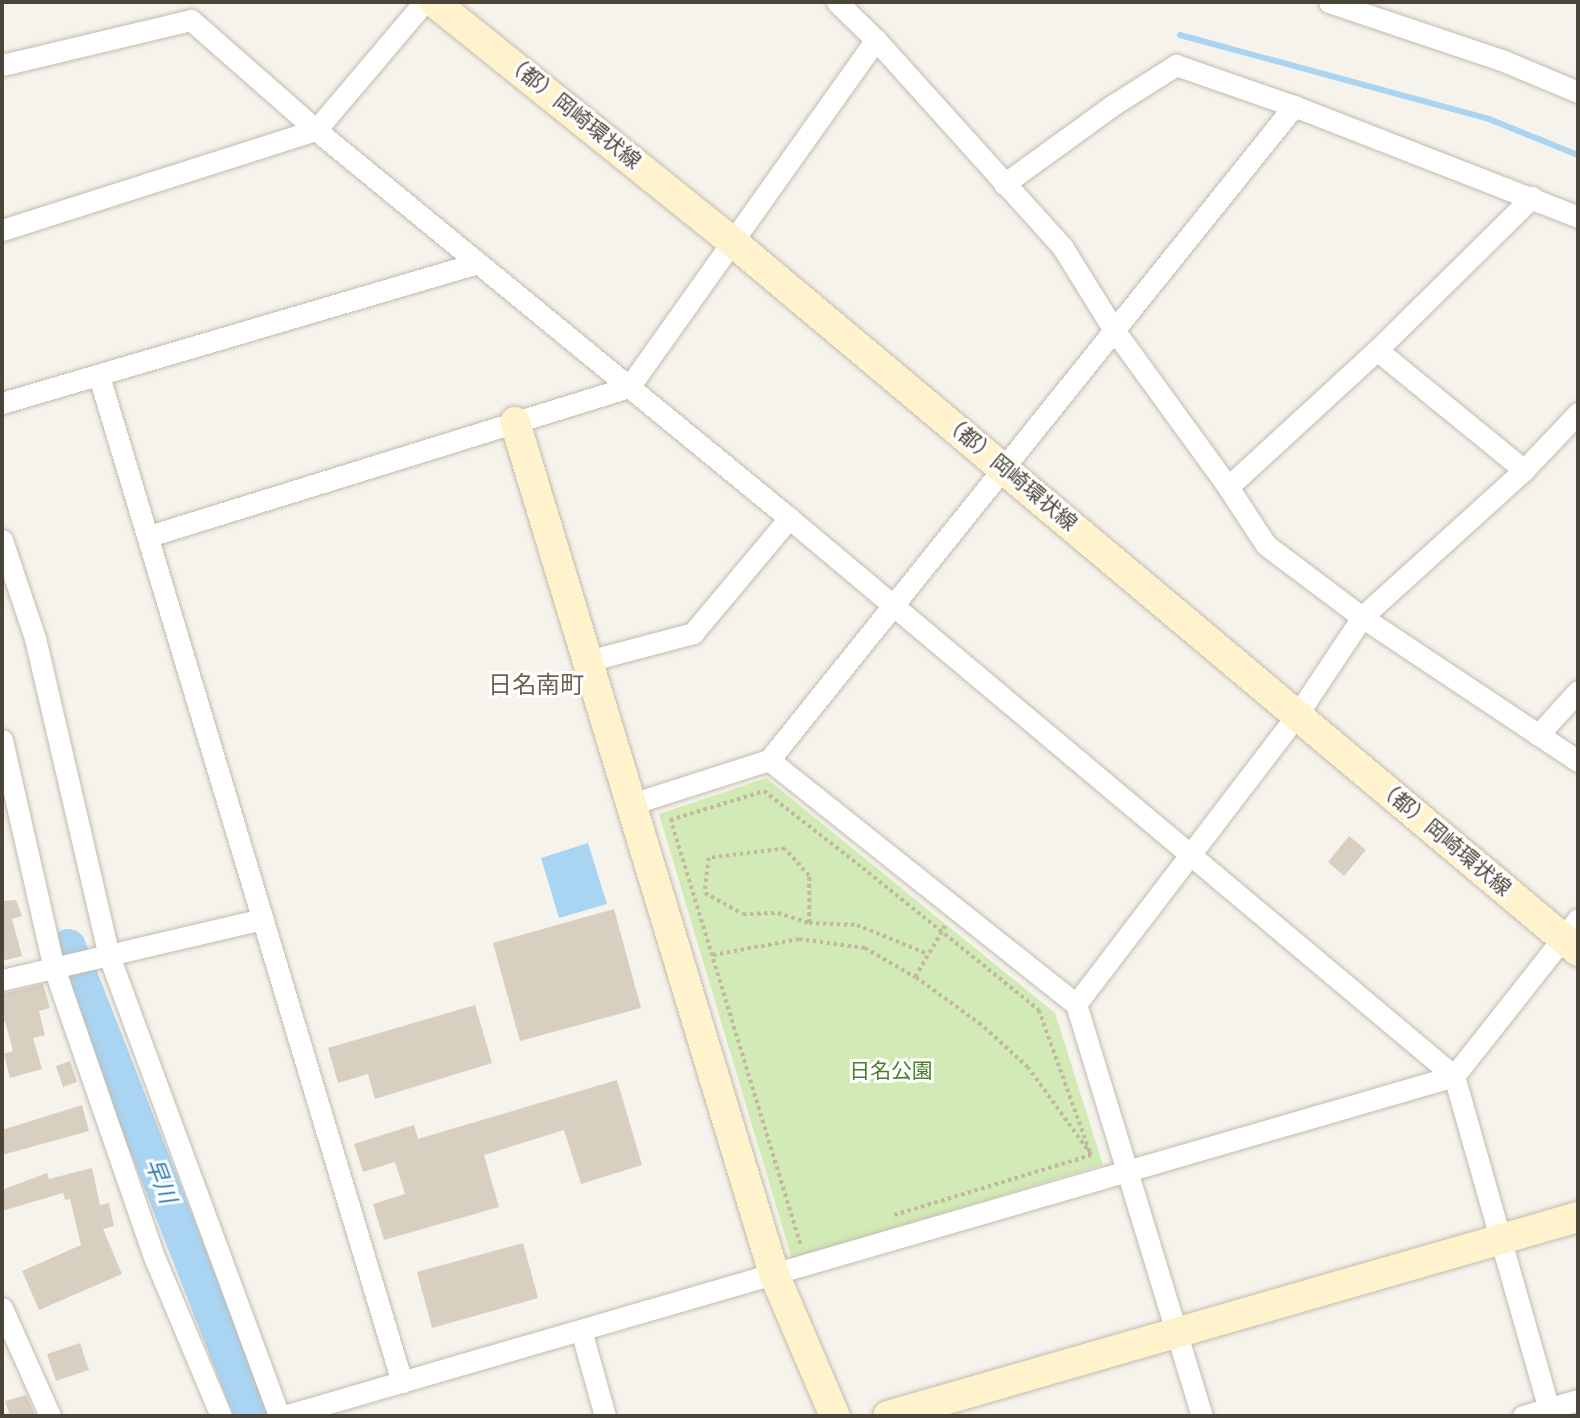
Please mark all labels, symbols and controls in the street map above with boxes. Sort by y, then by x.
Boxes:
street label: （都）岡崎環状線 [499,49,645,175]
street label: （都）岡崎環状線 [937,409,1081,537]
district label: 日名南町 [488,672,584,700]
street label: （都）岡崎環状線 [1371,774,1515,902]
park label: 日名公園 [849,1059,933,1085]
water label: 早川 [139,1155,181,1207]

